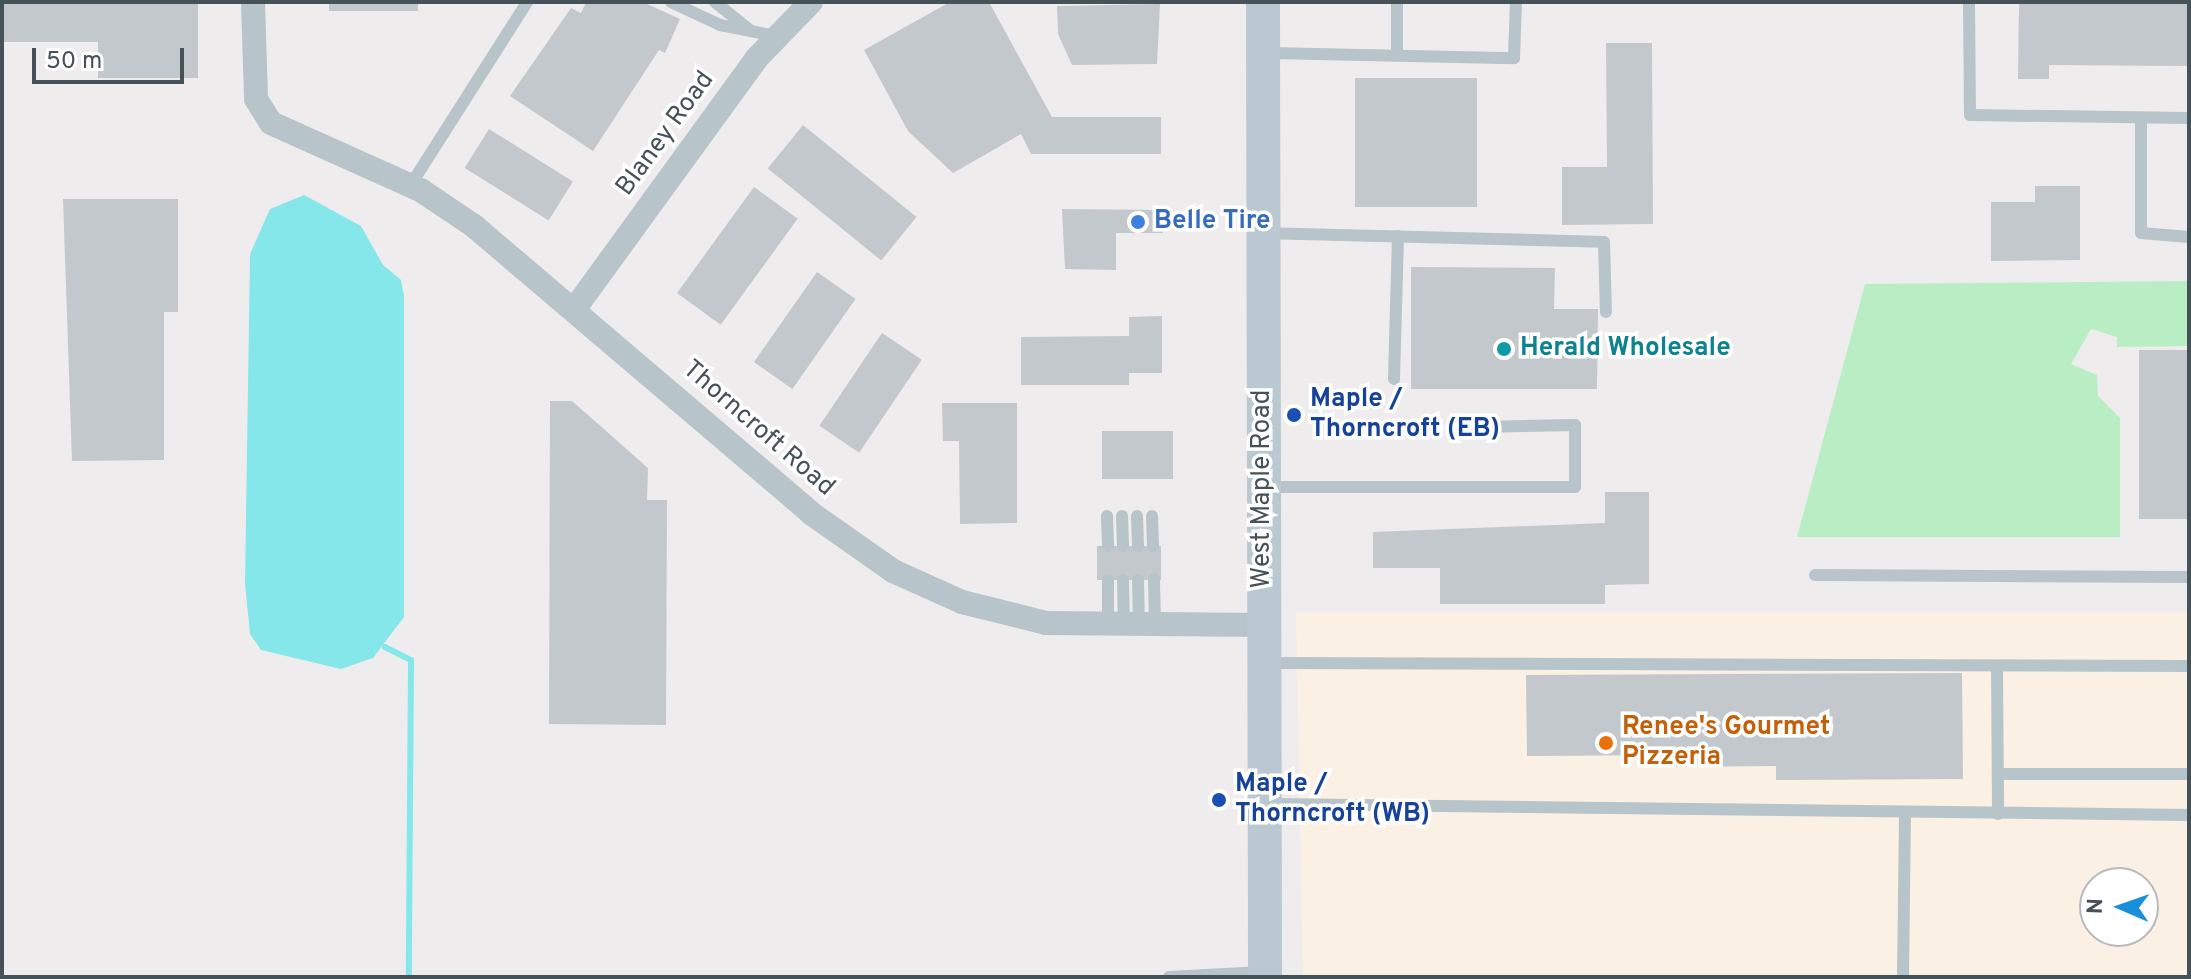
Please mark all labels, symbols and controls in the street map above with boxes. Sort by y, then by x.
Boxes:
scale bar [36,32,188,82]
text: 50 m [46,47,102,77]
street label: Blaney Road [610,66,722,202]
place label: Belle Tire [1154,206,1270,238]
marker: Belle Tire [1129,213,1147,231]
place label: Herald Wholesale [1520,333,1731,365]
marker: Herald Wholesale [1495,340,1513,358]
street label: Thorncroft Road [676,354,840,504]
place label: Maple / Thorncroft (EB) [1310,384,1500,446]
street label: West Maple Road [1247,390,1279,588]
marker: Maple / Thorncroft (EB) [1285,406,1303,424]
place label: Renee's Gourmet Pizzeria [1622,712,1830,774]
marker: Renee's Gourmet Pizzeria [1597,734,1615,752]
place label: Maple / Thorncroft (WB) [1235,769,1430,830]
marker: Maple / Thorncroft (WB) [1210,791,1228,809]
north arrow [2079,867,2159,947]
text: N [2083,898,2110,915]

